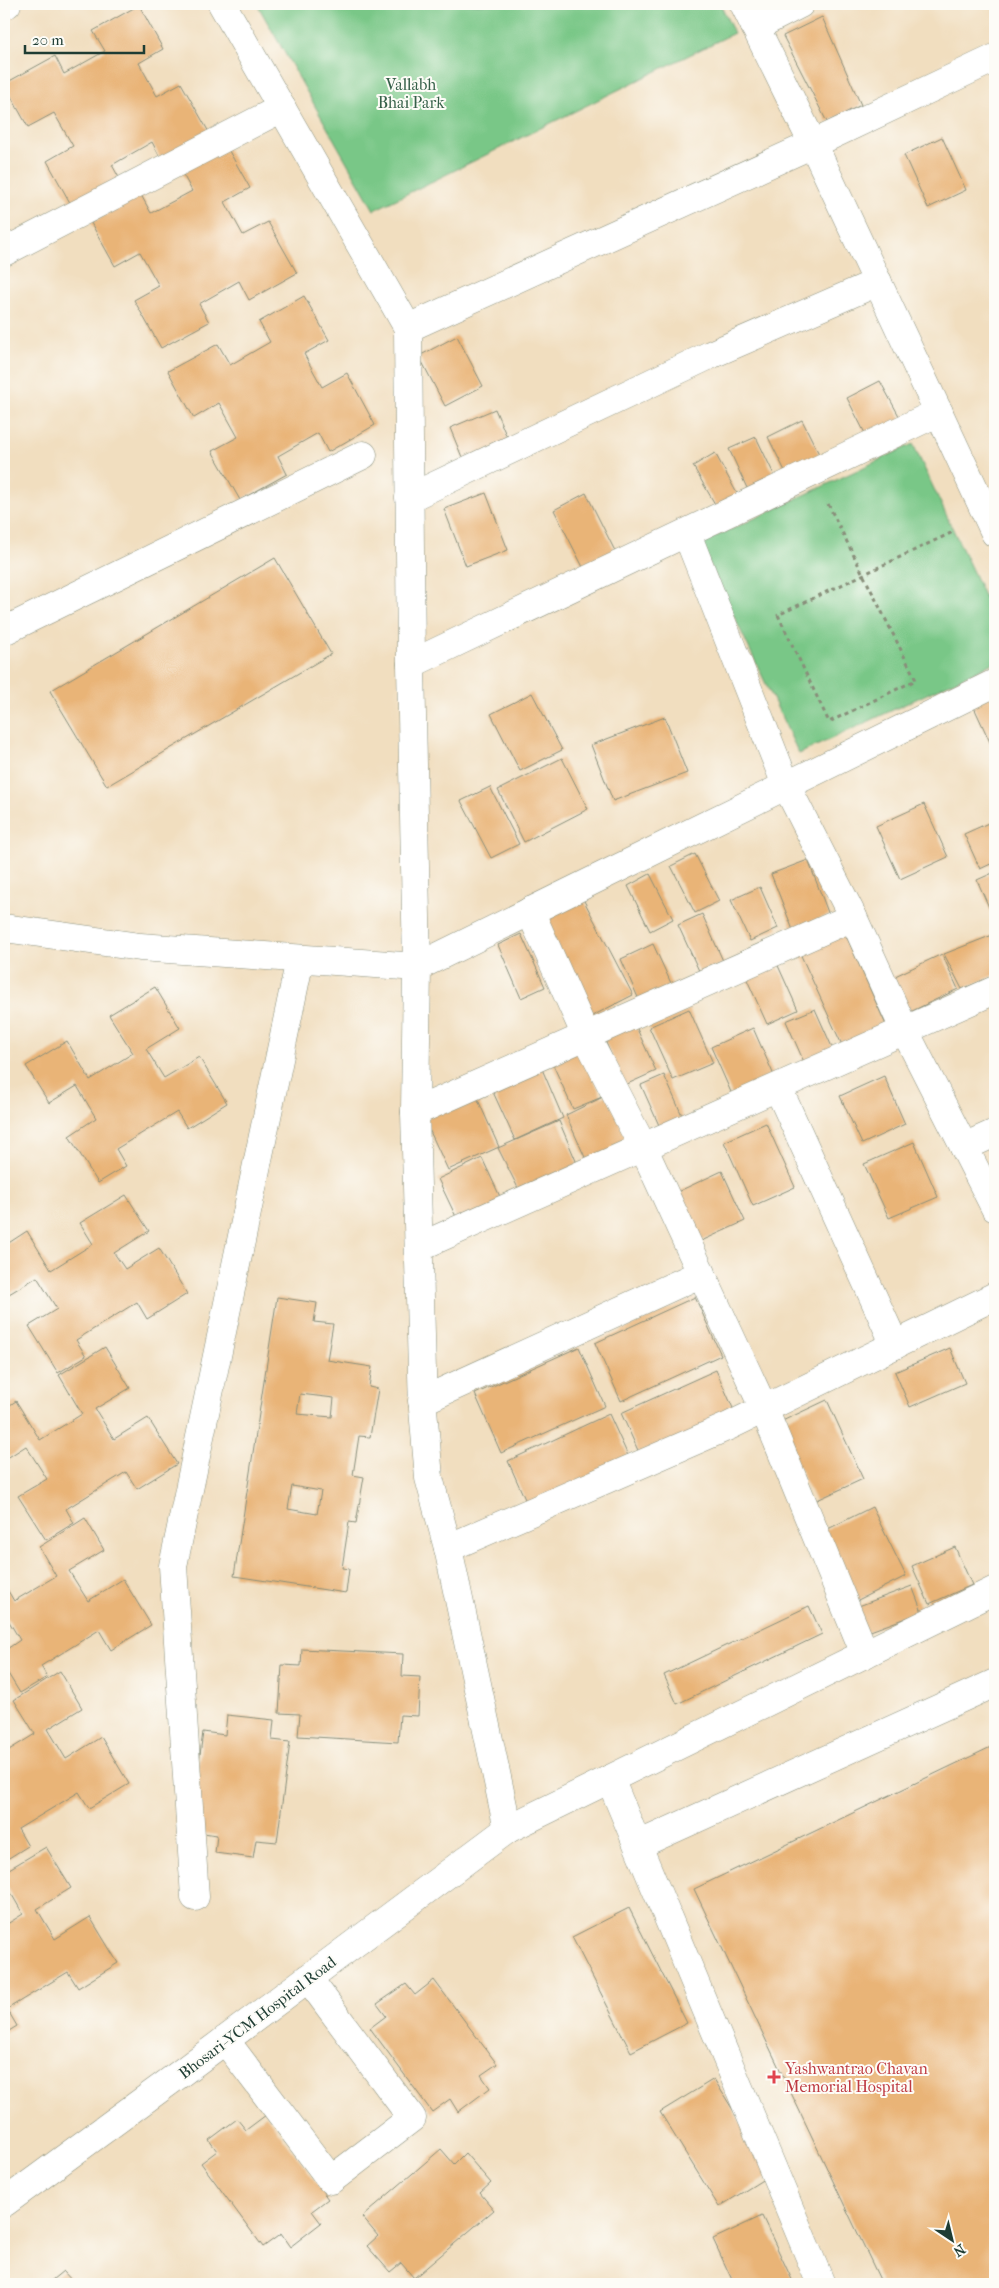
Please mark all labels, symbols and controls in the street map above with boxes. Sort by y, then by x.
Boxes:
scale bar [25,22,144,54]
text: 20 m [32,31,64,49]
park label: Vallabh Bhai Park [378,75,445,112]
street label: Bhosari-YCM Hospital Road [175,1952,340,2083]
place label: Yashwantrao Chavan Memorial Hospital [784,2059,928,2096]
marker: Yashwantrao Chavan Memorial Hospital [767,2070,781,2084]
north arrow [926,2216,976,2266]
text: N [950,2240,968,2260]

